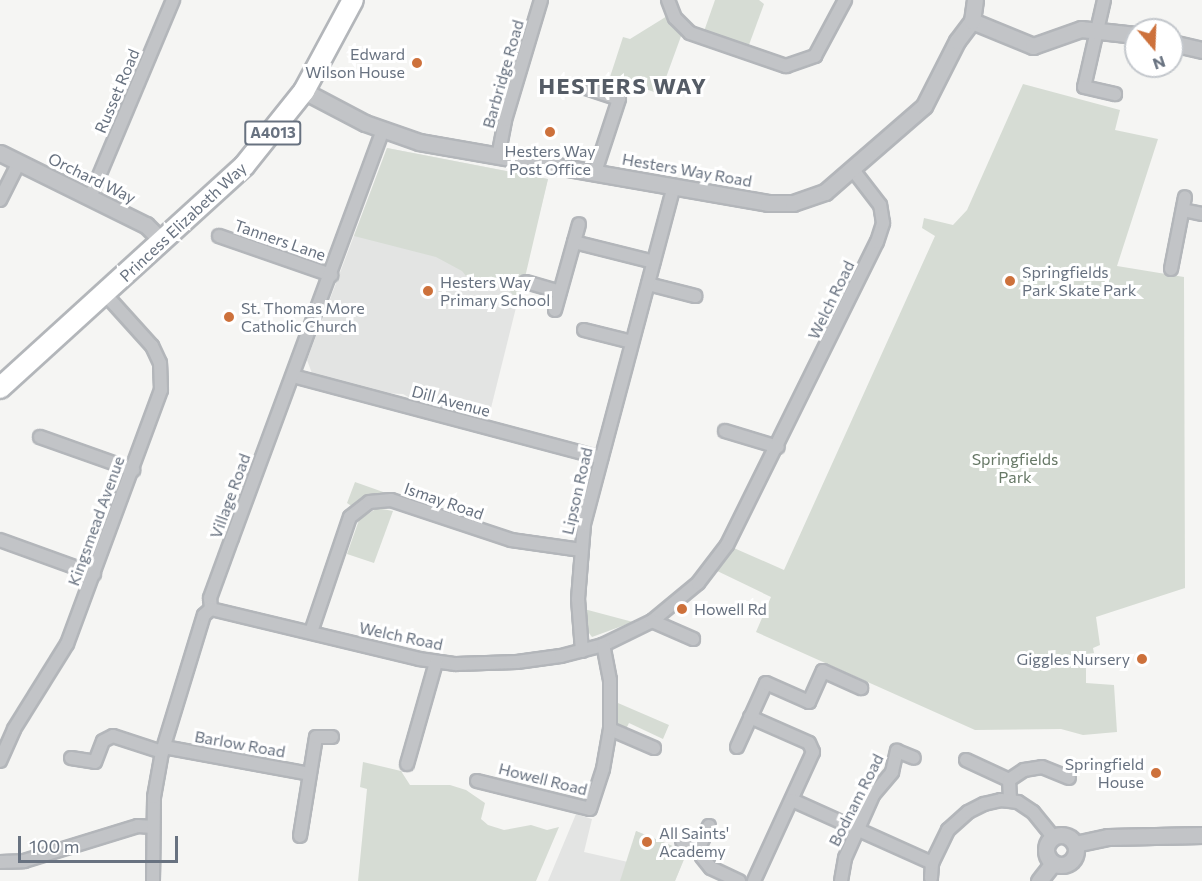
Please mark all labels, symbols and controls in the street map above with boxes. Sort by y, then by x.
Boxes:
street label: Barbridge Road [478,18,528,130]
north arrow [1124,18,1184,78]
place label: Edward Wilson House [305,44,405,82]
street label: Russet Road [91,46,143,136]
text: N [1151,53,1168,75]
marker: Edward Wilson House [410,56,424,70]
district label: HESTERS WAY [539,73,707,99]
road number: A4013 [243,121,303,145]
marker: Hesters Way Post Office [543,125,557,139]
place label: Hesters Way Post Office [505,141,595,179]
street label: Orchard Way [45,149,139,207]
street label: Hesters Way Road [621,149,753,191]
street label: Princess Elizabeth Way [116,158,250,286]
street label: Tanners Lane [232,215,328,265]
street label: Welch Road [804,257,858,343]
place label: Springfields Park Skate Park [1022,262,1136,300]
place label: Hesters Way Primary School [440,272,550,310]
marker: Springfields Park Skate Park [1003,274,1017,288]
marker: Hesters Way Primary School [421,284,435,298]
place label: St. Thomas More Catholic Church [241,298,365,336]
marker: St. Thomas More Catholic Church [222,310,236,324]
street label: Dill Avenue [410,381,492,421]
street label: Lipson Road [558,445,596,537]
park label: Springfields Park [972,449,1058,487]
street label: Village Road [206,451,254,541]
street label: Kingsmead Avenue [64,454,128,588]
street label: Ismay Road [402,478,486,524]
place label: Howell Rd [694,599,767,619]
marker: Howell Rd [675,602,689,616]
street label: Welch Road [357,618,445,654]
place label: Giggles Nursery [1016,649,1130,669]
marker: Giggles Nursery [1135,652,1149,666]
street label: Barlow Road [193,727,287,761]
street label: Bodnam Road [825,751,887,849]
place label: Springfield House [1065,754,1144,792]
street label: Howell Road [497,759,589,799]
marker: Springfield House [1149,766,1163,780]
place label: All Saints' Academy [659,823,729,861]
scale bar [21,824,182,862]
text: 100 m [29,835,79,857]
marker: All Saints' Academy [640,835,654,849]

